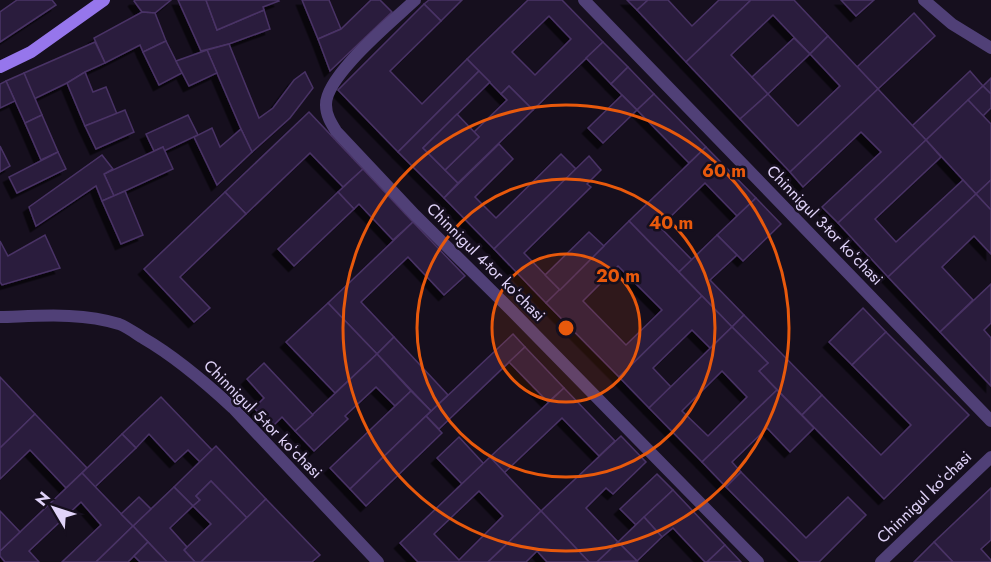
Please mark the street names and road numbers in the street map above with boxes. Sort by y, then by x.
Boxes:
street label: Chinnigul 3-tor koʻchasi [762,160,888,290]
street label: Chinnigul 4-tor koʻchasi [421,197,551,327]
street label: Chinnigul 5-tor koʻchasi [199,355,327,483]
street label: Chinnigul koʻchasi [871,446,977,548]

